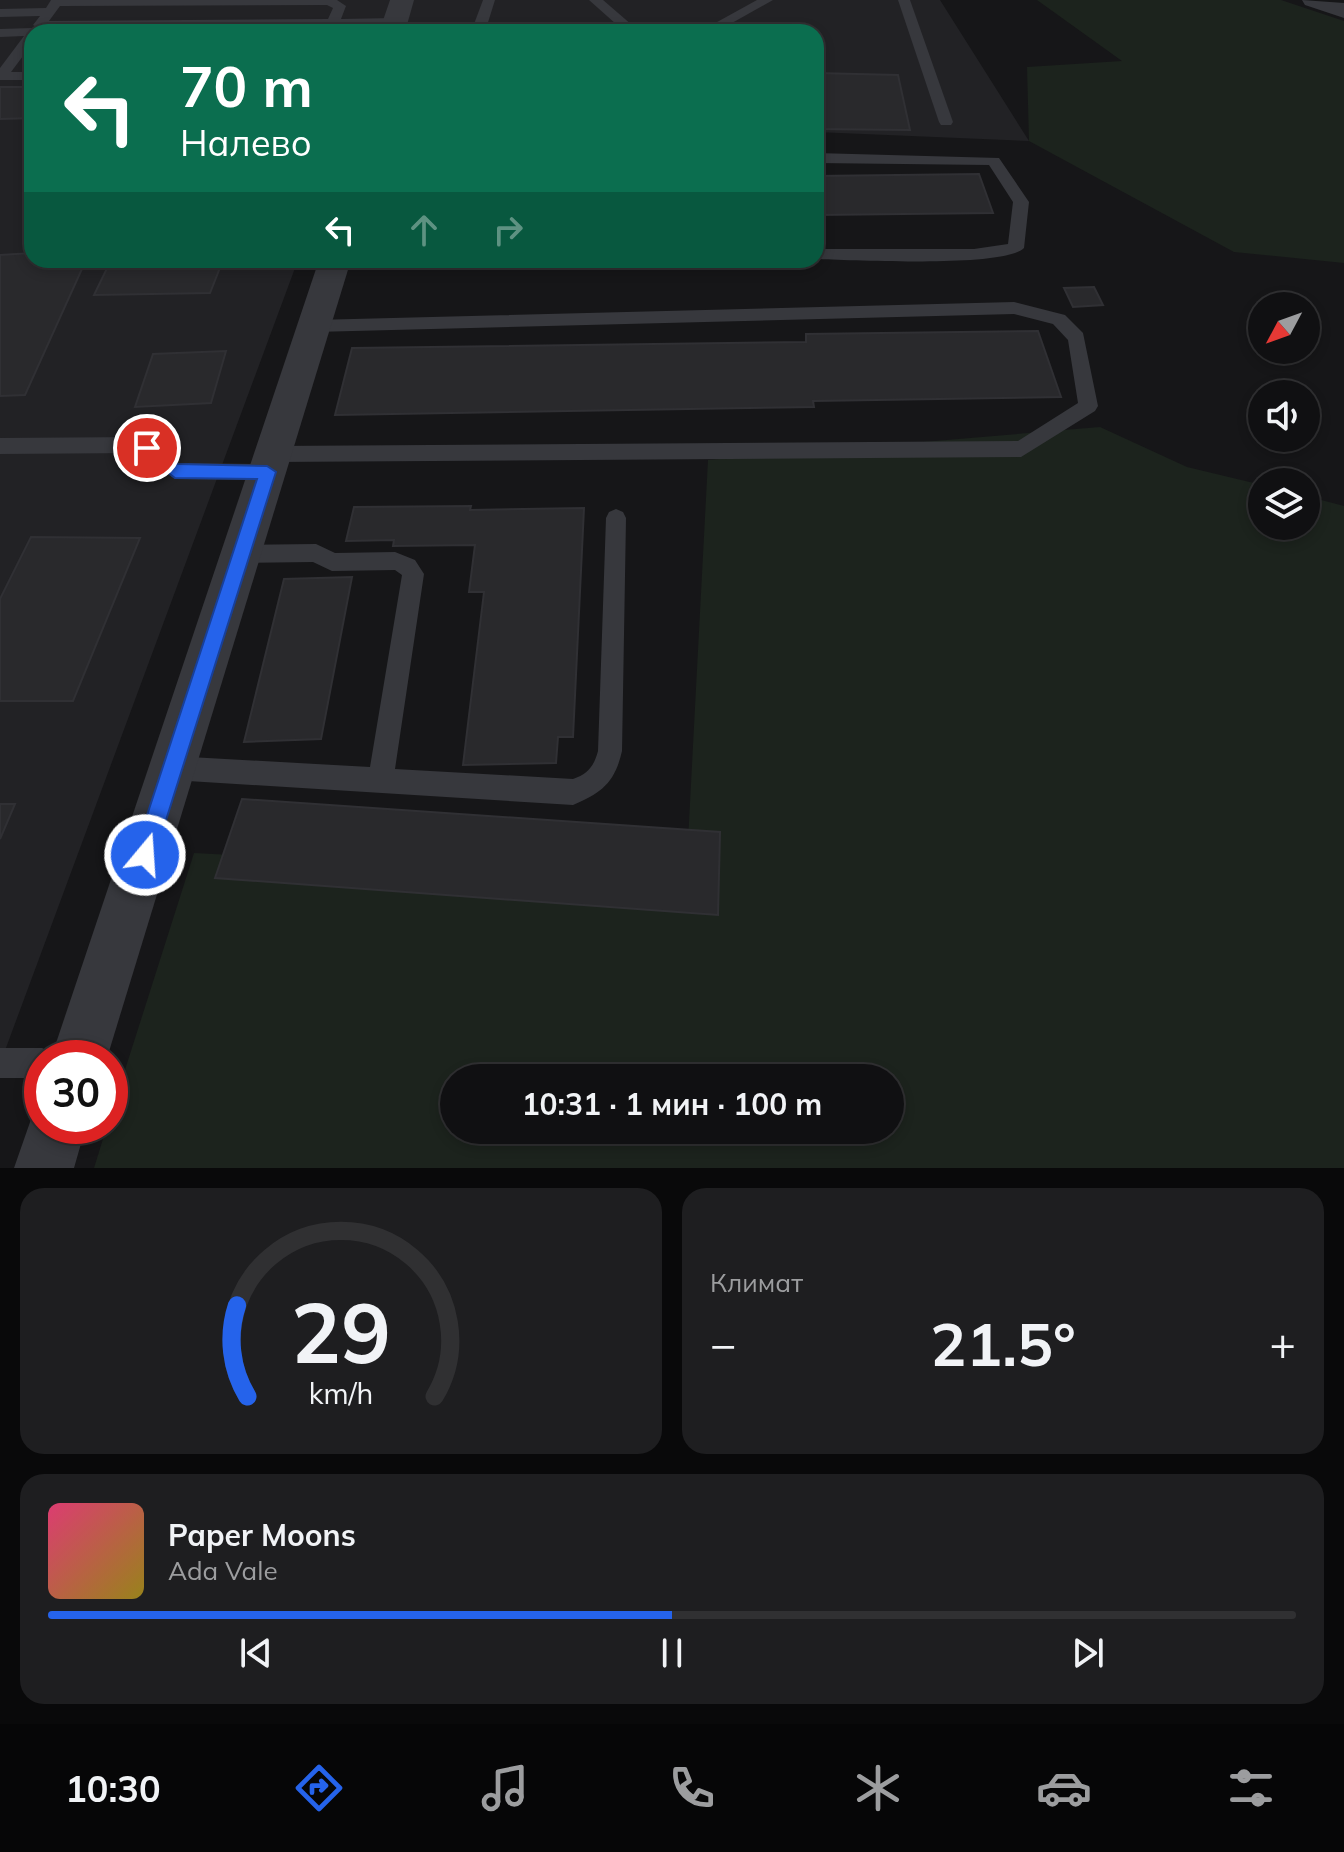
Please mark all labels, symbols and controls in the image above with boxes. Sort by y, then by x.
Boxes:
text: 70 m [180,51,313,121]
icon: left [48,56,152,160]
text: Налево [180,120,312,165]
icon: left [318,208,362,252]
icon: ahead [402,208,446,252]
icon: right [486,208,530,252]
north arrow [1248,292,1320,364]
map controls [1248,292,1320,540]
button: sound [1248,380,1320,452]
pin [113,414,181,482]
icon: arrive [125,426,169,470]
button: layers [1248,468,1320,540]
position arrow [103,813,187,897]
speed limit sign: 30 [24,1040,128,1144]
text: 10:31 · 1 мин · 100 m [522,1085,822,1123]
text: Климат [710,1266,803,1299]
text: 29 [291,1279,391,1384]
text: 21.5° [930,1306,1076,1381]
text: − [710,1316,736,1371]
text: + [1270,1316,1296,1371]
text: km/h [309,1375,373,1411]
text: Paper Moons [168,1516,356,1554]
text: Ada Vale [168,1554,278,1587]
icon: previous [234,1631,278,1675]
icon: pause [650,1631,694,1675]
icon: next [1066,1631,1110,1675]
icon: directions [291,1760,347,1816]
icon: music [477,1760,533,1816]
icon: phone [664,1760,720,1816]
icon: climate [850,1760,906,1816]
icon: car [1036,1760,1092,1816]
icon: filters [1223,1760,1279,1816]
text: 10:30 [65,1766,161,1811]

